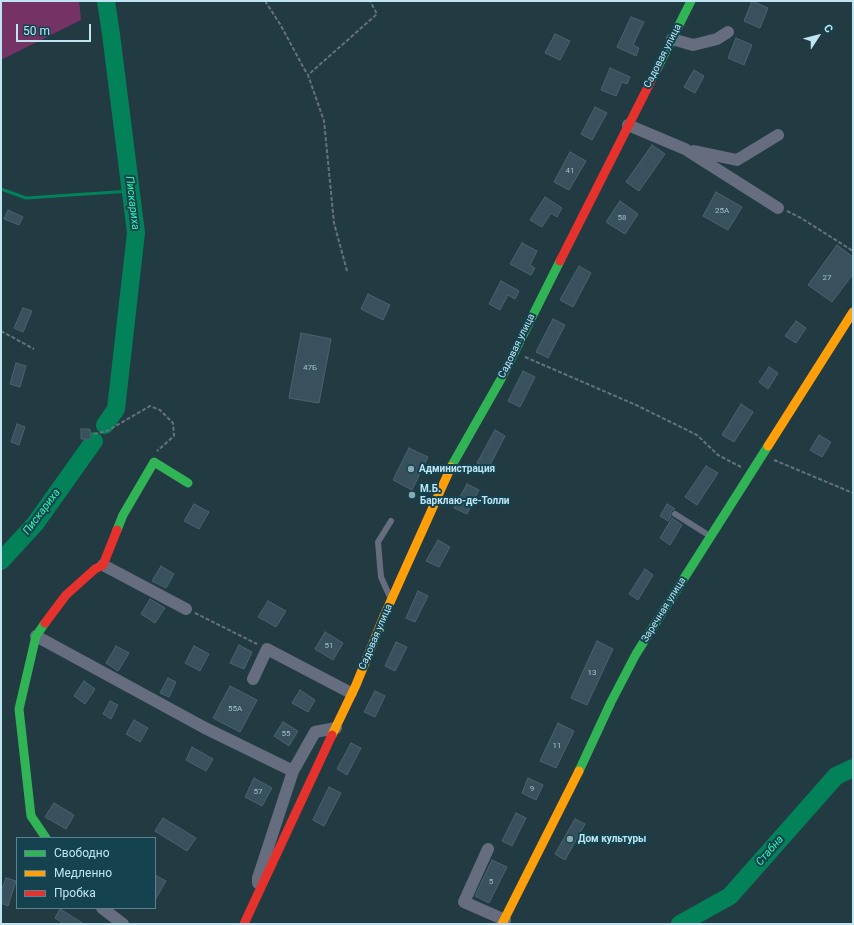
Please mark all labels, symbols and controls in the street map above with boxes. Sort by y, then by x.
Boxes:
scale bar [18,16,93,42]
north arrow [798,16,838,56]
street label: Садовая улица [642,22,684,90]
text: С [821,22,835,35]
text: 50 m [23,24,50,38]
house number: 41 [566,166,574,176]
water label: Пискариха [122,175,142,231]
house number: 25А [715,206,729,216]
house number: 58 [618,213,626,223]
house number: 27 [823,273,831,283]
street label: Садовая улица [496,312,538,380]
house number: 47Б [303,363,317,373]
place label: Администрация [419,463,495,475]
marker: Администрация [406,464,416,474]
place label: М.Б. Барклаю-де-Толли [420,483,510,506]
water label: Пискариха [20,486,64,538]
marker: М.Б. Барклаю-де-Толли [407,490,417,500]
street label: Заречная улица [639,575,689,645]
street label: Садовая улица [357,602,395,672]
house number: 51 [325,641,333,651]
house number: 13 [588,668,596,678]
house number: 55А [228,704,242,714]
house number: 55 [282,729,290,739]
house number: 11 [553,741,561,751]
house number: 9 [530,784,534,794]
house number: 57 [254,787,262,797]
place label: Дом культуры [578,833,646,845]
water label: Стабна [753,833,787,869]
marker: Дом культуры [565,834,575,844]
legend [16,837,156,909]
text: Свободно [54,846,110,860]
text: Медленно [54,866,112,880]
house number: 5 [489,877,493,887]
text: Пробка [54,886,96,900]

